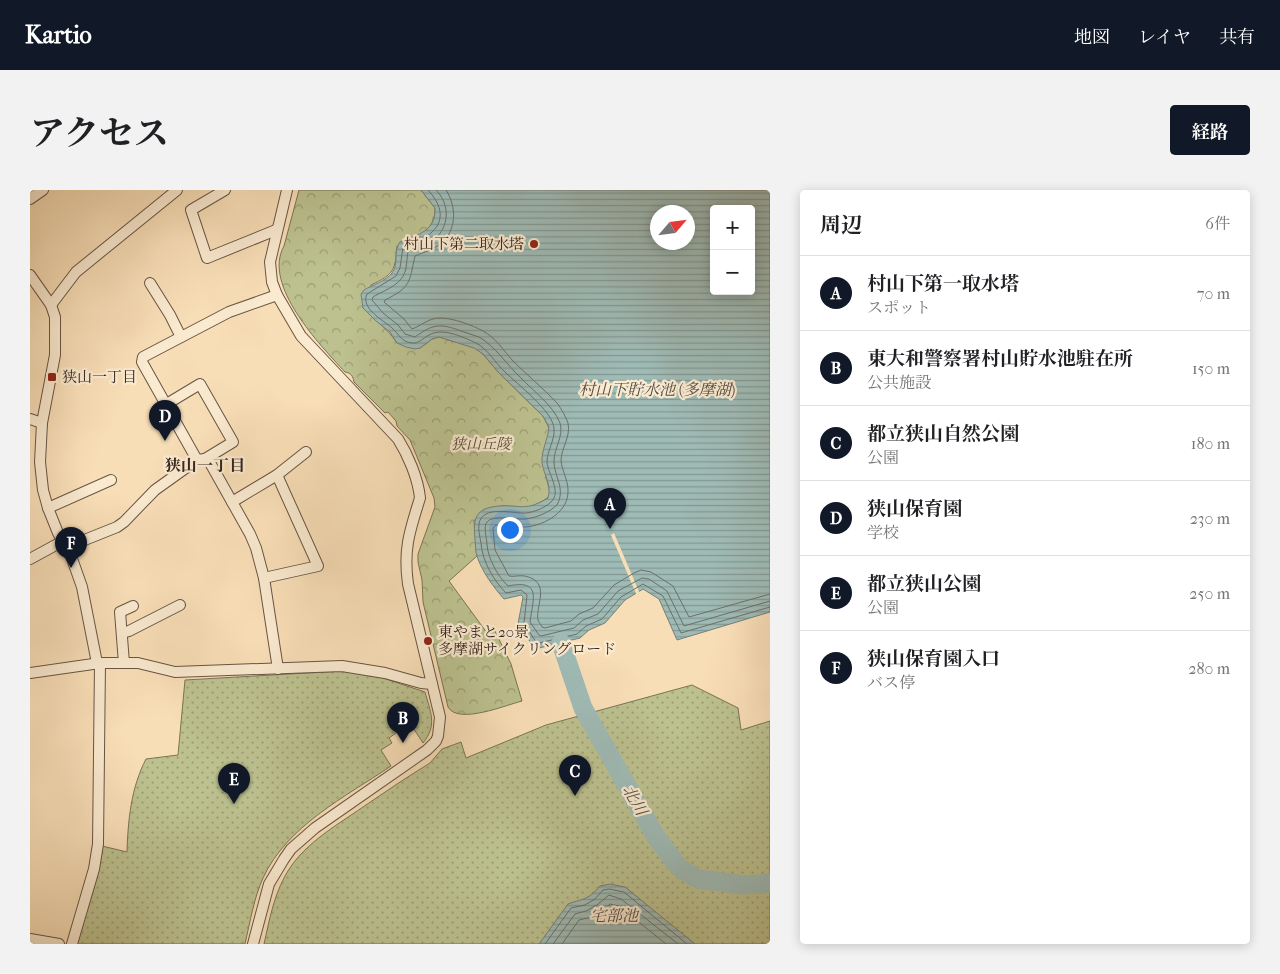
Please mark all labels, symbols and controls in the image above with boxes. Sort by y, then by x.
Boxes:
text: Kartio [25,21,92,49]
text: 地図 [1074,27,1110,48]
text: レイヤ [1138,27,1191,48]
text: 共有 [1219,27,1255,48]
button: 経路 [1170,105,1250,155]
text: アクセス [30,113,169,154]
north arrow [650,205,695,250]
map controls [710,205,755,295]
button: + [710,205,755,250]
text: 周辺 [820,213,862,237]
text: 6件 [1205,214,1230,233]
place label: 村山下第二取水塔 [404,235,524,253]
marker: 村山下第二取水塔 [528,238,540,250]
button: − [710,250,755,295]
text: 村山下第一取水塔 [867,273,1019,295]
text: A [831,284,841,303]
text: 70 m [1197,284,1230,303]
text: スポット [867,298,931,317]
text: 東大和警察署村山貯水池駐在所 [867,348,1133,370]
text: B [831,359,841,378]
text: 150 m [1192,359,1230,378]
place label: 狭山一丁目 [62,368,137,386]
marker: 狭山一丁目 [46,371,58,383]
text: 公共施設 [867,373,931,392]
water label: 村山下貯水池 (多摩湖) [579,380,735,399]
pin: D [149,400,181,441]
text: 都立狭山自然公園 [867,423,1019,445]
text: C [831,434,841,453]
text: 180 m [1191,434,1230,453]
park label: 狭山丘陵 [451,435,513,453]
text: 公園 [867,448,899,467]
district label: 狭山一丁目 [165,456,245,475]
pin: A [594,488,626,529]
text: 狭山保育園 [867,498,962,520]
text: D [830,509,842,528]
text: 230 m [1190,509,1230,528]
your location [497,517,523,543]
text: 学校 [867,523,899,542]
pin: F [55,527,87,568]
text: 都立狭山公園 [867,573,981,595]
text: E [831,584,841,603]
text: 250 m [1189,584,1230,603]
text: 公園 [867,598,899,617]
place label: 東やまと20景 多摩湖サイクリングロード [438,623,616,658]
marker: 東やまと20景 多摩湖サイクリングロード [422,635,434,647]
text: 狭山保育園入口 [867,648,1000,670]
text: F [832,659,840,678]
text: 280 m [1188,659,1230,678]
text: バス停 [867,673,915,692]
pin: B [387,702,419,743]
pin: C [559,755,591,796]
pin: E [218,763,250,804]
water label: 北川 [619,781,652,820]
water label: 宅部池 [590,906,640,925]

